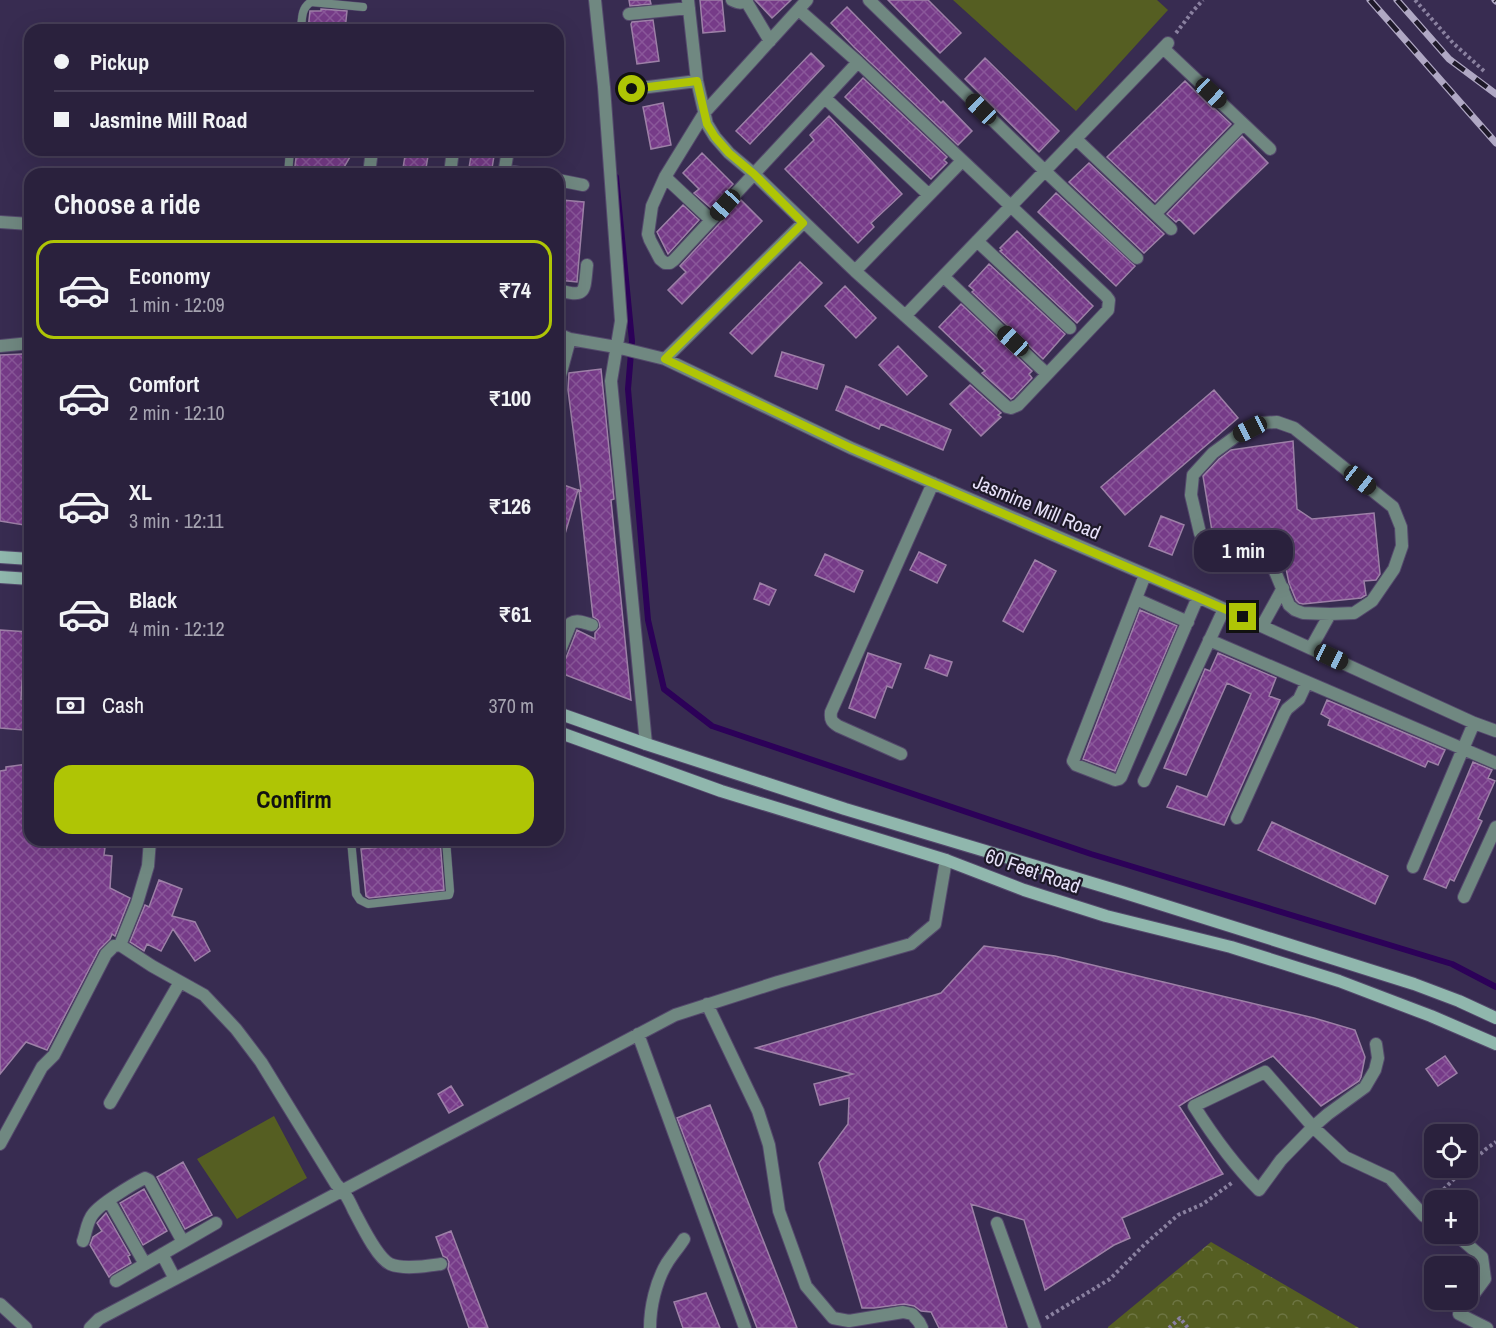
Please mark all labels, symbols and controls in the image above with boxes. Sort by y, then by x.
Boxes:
text: Pickup [90,47,149,77]
car [1192,74,1230,112]
route start [618,75,645,102]
car [962,90,1000,128]
text: Jasmine Mill Road [90,105,247,135]
text: Choose a ride [54,186,200,222]
car [706,186,744,224]
text: Economy [129,261,210,291]
icon: car [57,263,111,317]
text: ₹74 [498,275,531,305]
text: 1 min · 12:09 [129,291,225,318]
car [994,322,1032,360]
text: Comfort [129,369,199,399]
icon: car [57,371,111,425]
text: ₹100 [488,383,531,413]
text: 2 min · 12:10 [129,399,225,426]
car [1230,413,1270,445]
car [1340,462,1380,498]
street label: Jasmine Mill Road [969,468,1105,545]
text: XL [129,477,152,507]
icon: car [57,479,111,533]
text: ₹126 [488,491,531,521]
text: 3 min · 12:11 [129,507,224,534]
callout: 1 min [1194,530,1292,572]
text: 1 min [1222,537,1265,564]
text: Black [129,585,177,615]
icon: car [57,587,111,641]
text: ₹61 [498,599,531,629]
route end [1229,603,1256,630]
text: 4 min · 12:12 [129,615,225,642]
car [1311,641,1351,673]
icon: cash [54,689,87,722]
text: Cash [102,690,144,720]
text: 370 m [488,692,534,719]
button: Confirm [54,765,534,834]
street label: 60 Feet Road [982,842,1084,899]
map controls [1424,1124,1478,1310]
button: locate [1424,1124,1478,1178]
button: + [1424,1190,1478,1244]
button: − [1424,1256,1478,1310]

